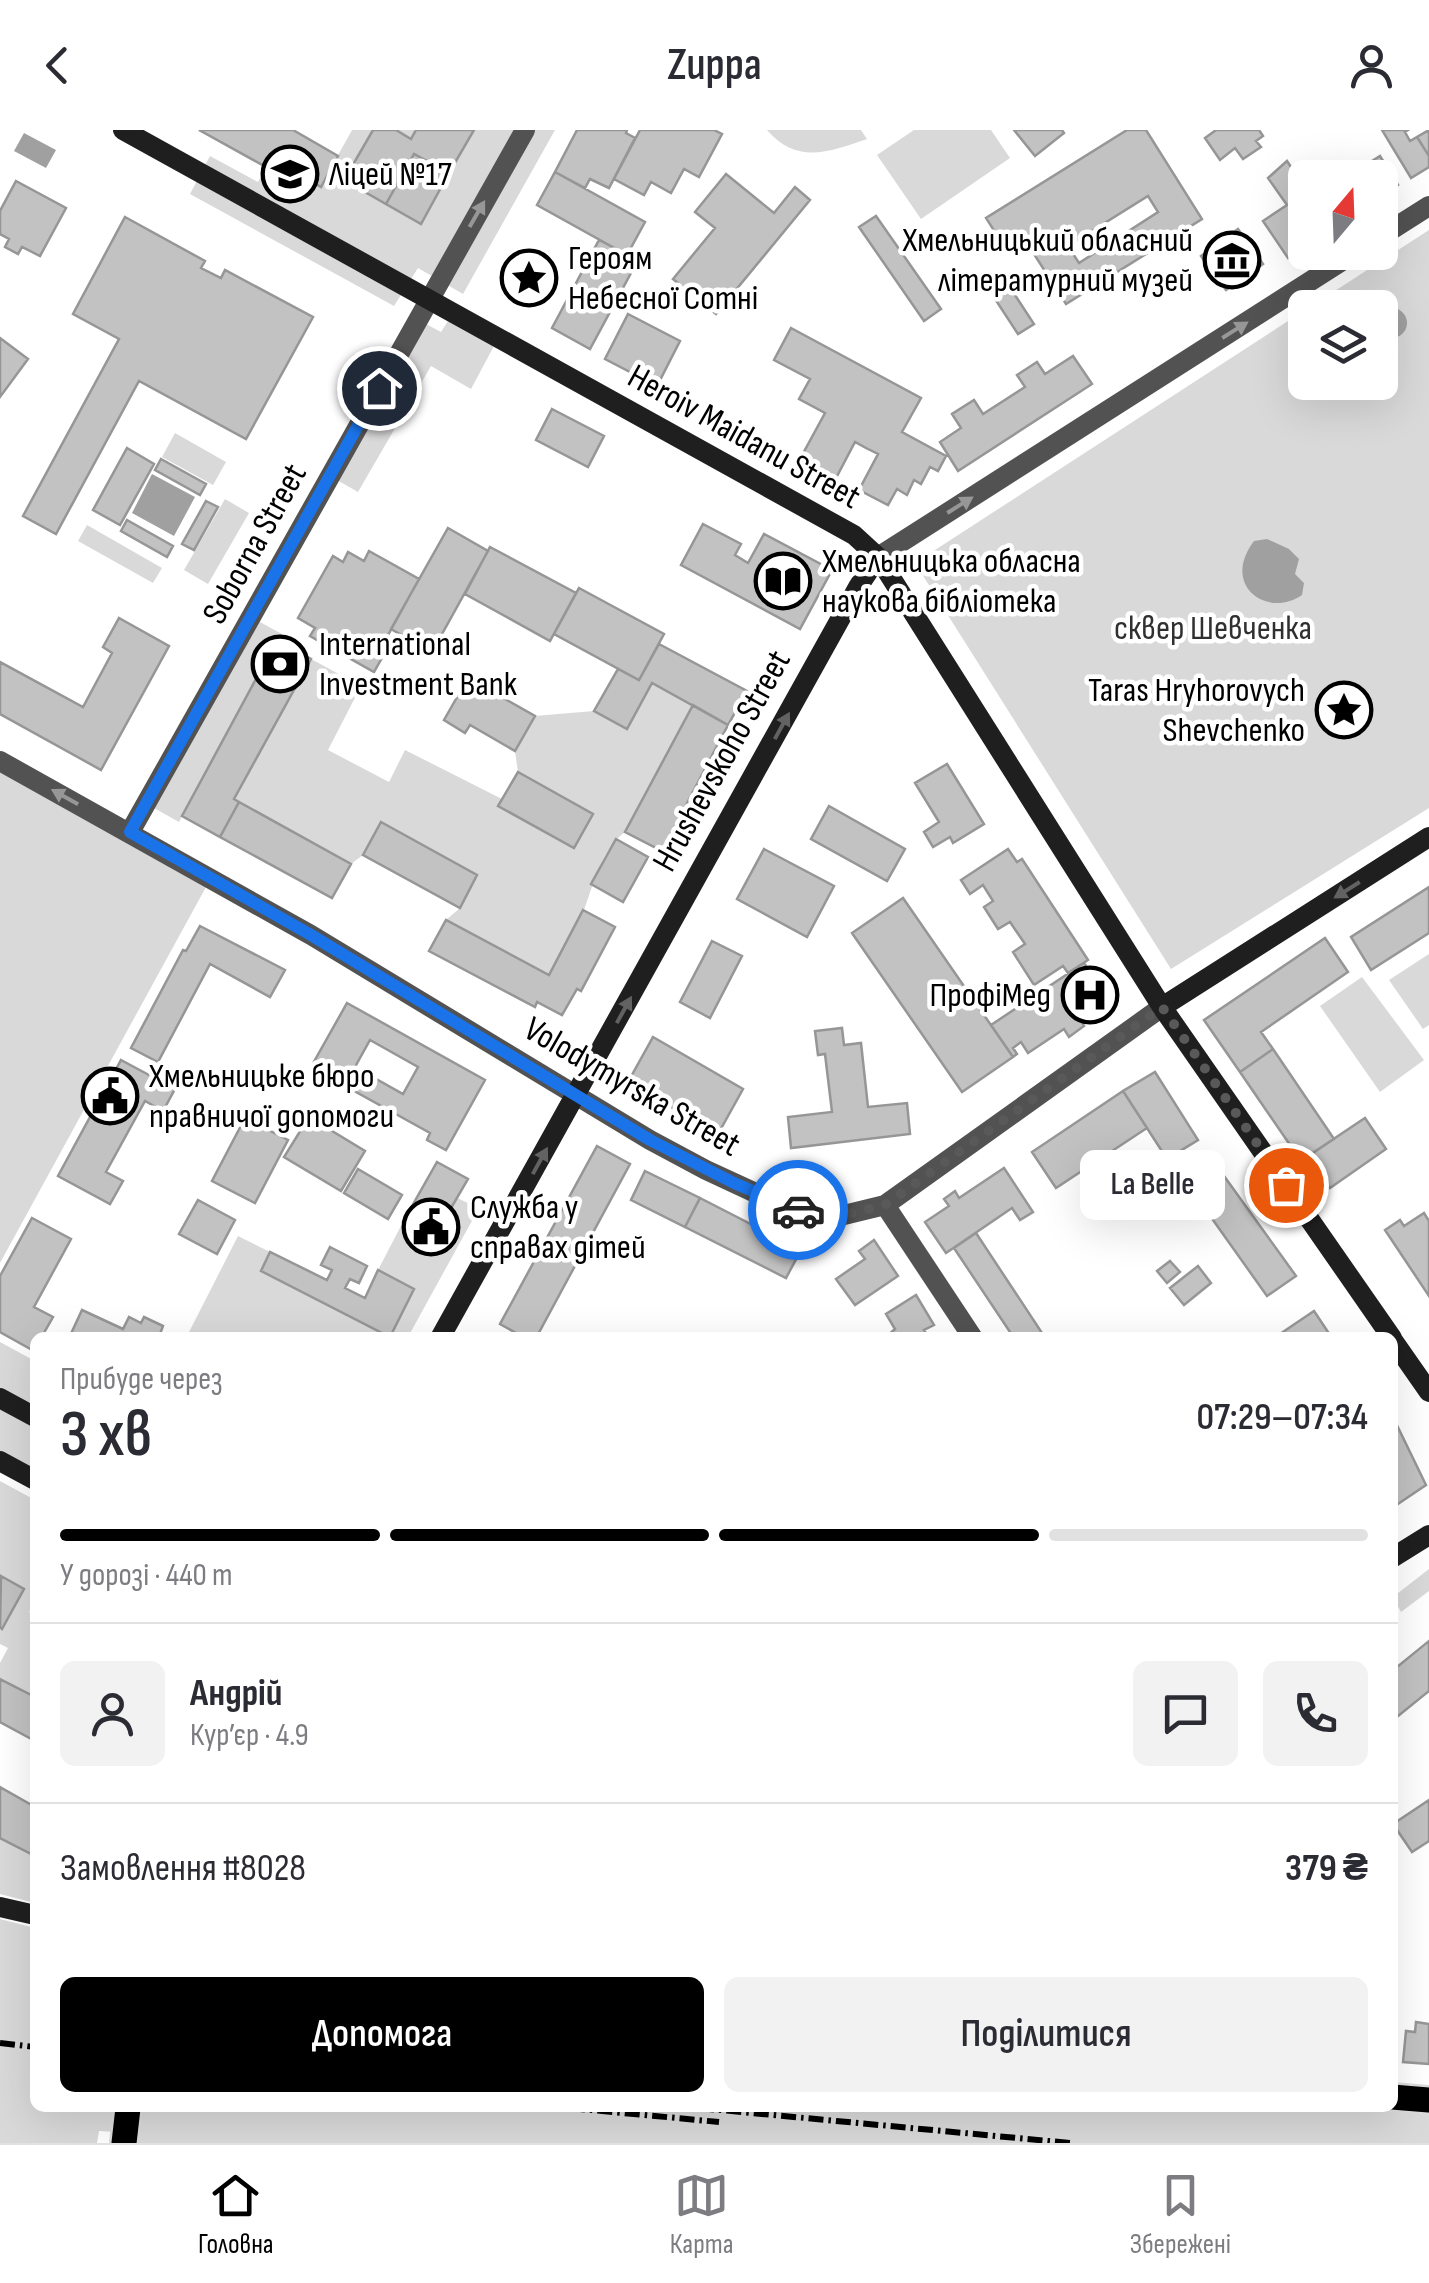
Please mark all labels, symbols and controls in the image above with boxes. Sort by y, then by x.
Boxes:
icon: back [30,38,85,93]
text: Zuppa [667,38,762,93]
icon: person [1344,38,1399,93]
school or university icon: Ліцей №17 [260,144,320,204]
place label: Ліцей №17 [328,153,452,196]
north arrow [1288,160,1398,270]
map controls [1288,160,1398,400]
one-way arrow [468,200,486,228]
place label: Хмельницький обласний літературний музей [901,219,1193,302]
museum icon: Хмельницький обласний літературний музей [1202,230,1262,290]
place label: Героям Небесної Сотні [568,237,758,320]
place icon: Героям Небесної Сотні [499,248,559,308]
button: layers [1288,290,1398,400]
one-way arrow [1221,321,1248,340]
pin [337,346,422,431]
street label: Heroiv Maidanu Street [620,355,868,519]
icon: home [352,361,407,416]
street label: Soborna Street [193,456,317,632]
one-way arrow [947,496,974,514]
place label: Хмельницька обласна наукова бібліотека [821,540,1081,623]
library icon: Хмельницька обласна наукова бібліотека [753,551,813,611]
park label: сквер Шевченка [1114,607,1312,650]
place label: International Investment Bank [319,623,518,706]
bank icon: International Investment Bank [250,634,310,694]
street label: Hrushevskoho Street [644,643,800,879]
place label: Taras Hryhorovych Shevchenko [1088,669,1305,752]
place icon: Taras Hryhorovych Shevchenko [1314,680,1374,740]
one-way arrow [773,711,790,740]
one-way arrow [51,788,79,806]
one-way arrow [1333,880,1360,898]
hospital icon: ПрофіМед [1060,965,1120,1025]
place label: ПрофіМед [929,974,1051,1017]
one-way arrow [615,996,633,1024]
street label: Volodymyrska Street [516,1008,748,1166]
place label: Хмельницьке бюро правничої допомоги [148,1055,394,1138]
public building icon: Хмельницьке бюро правничої допомоги [80,1066,140,1126]
pin [1244,1143,1329,1228]
one-way arrow [530,1147,548,1175]
callout: La Belle [1081,1150,1226,1220]
icon: bag [1259,1158,1314,1213]
courier [748,1160,848,1260]
text: La Belle [1110,1165,1195,1204]
icon: car [771,1183,826,1238]
place label: Служба у справах дітей [470,1186,646,1269]
public building icon: Служба у справах дітей [401,1197,461,1257]
text: Прибуде через [60,1360,223,1399]
text: 07:29–07:34 [1196,1395,1368,1440]
text: 3 хв [60,1397,152,1475]
text: У дорозі · 440 m [60,1556,232,1595]
button: person [60,1661,165,1766]
button: chat [1133,1661,1238,1766]
button: phone [1263,1661,1368,1766]
text: Андрій [190,1671,282,1716]
text: Кур’єр · 4.9 [190,1716,309,1755]
text: Замовлення #8028 [60,1846,306,1891]
text: 379 ₴ [1285,1846,1368,1891]
button: Допомога [60,1977,704,2092]
button: Поділитися [724,1977,1368,2092]
tab: Головна [198,2168,274,2261]
tab: Карта [670,2168,734,2261]
tab: Збережені [1130,2168,1231,2261]

